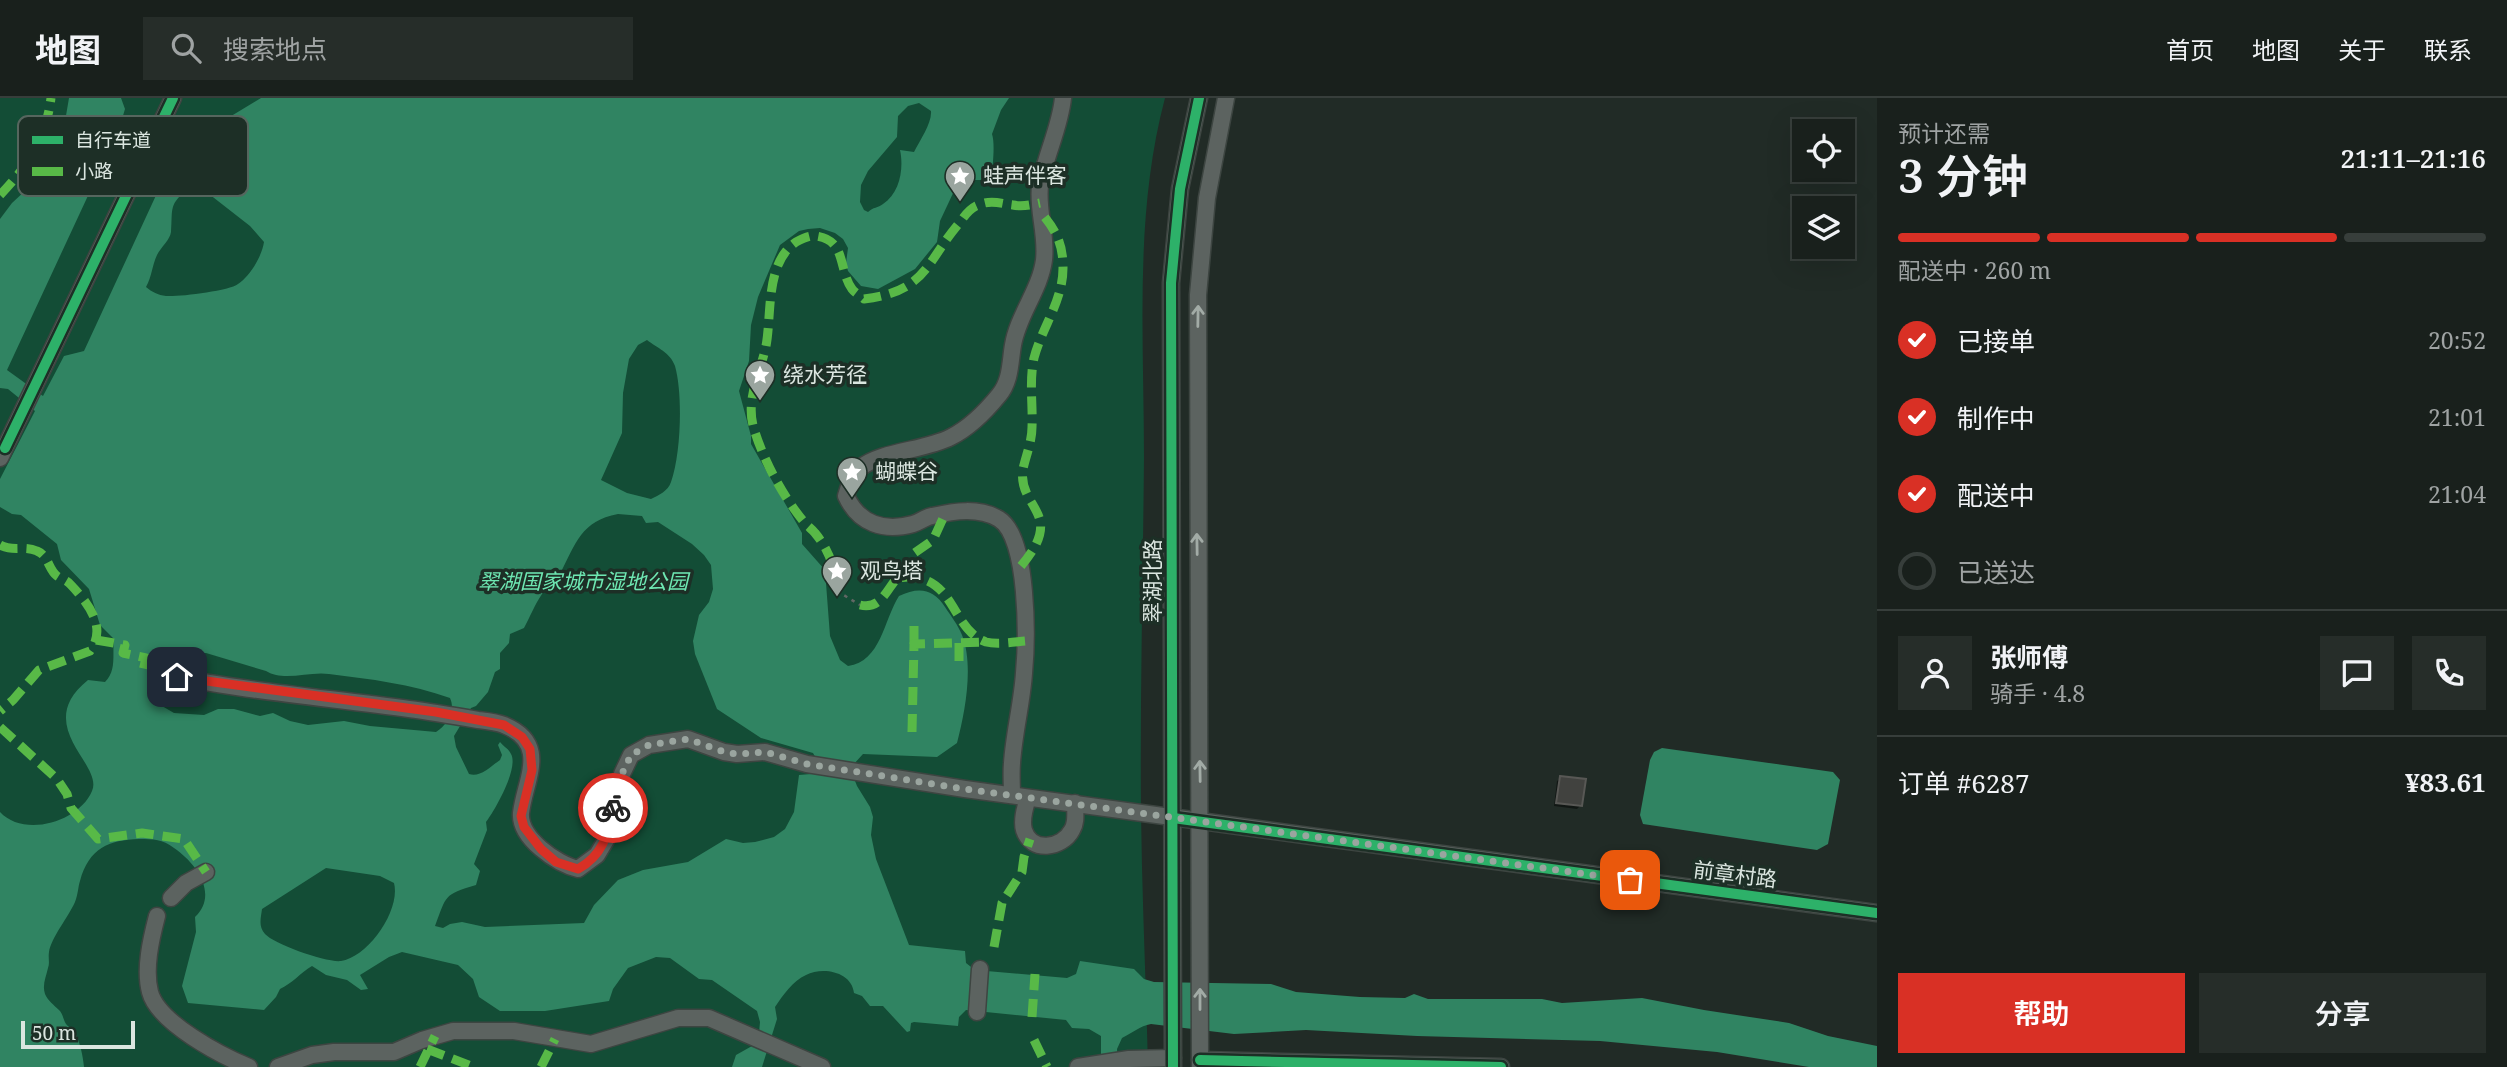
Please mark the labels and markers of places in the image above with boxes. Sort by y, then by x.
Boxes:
place icon: 蛙声伴客 [943,159,977,203]
place label: 蛙声伴客 [983,161,1067,189]
place icon: 绕水芳径 [743,358,777,402]
place label: 绕水芳径 [783,360,867,388]
place icon: 蝴蝶谷 [835,455,869,499]
place label: 蝴蝶谷 [875,457,938,485]
place icon: 观鸟塔 [820,554,854,598]
place label: 观鸟塔 [860,556,923,584]
pin [147,647,207,707]
pin [1600,850,1660,910]

